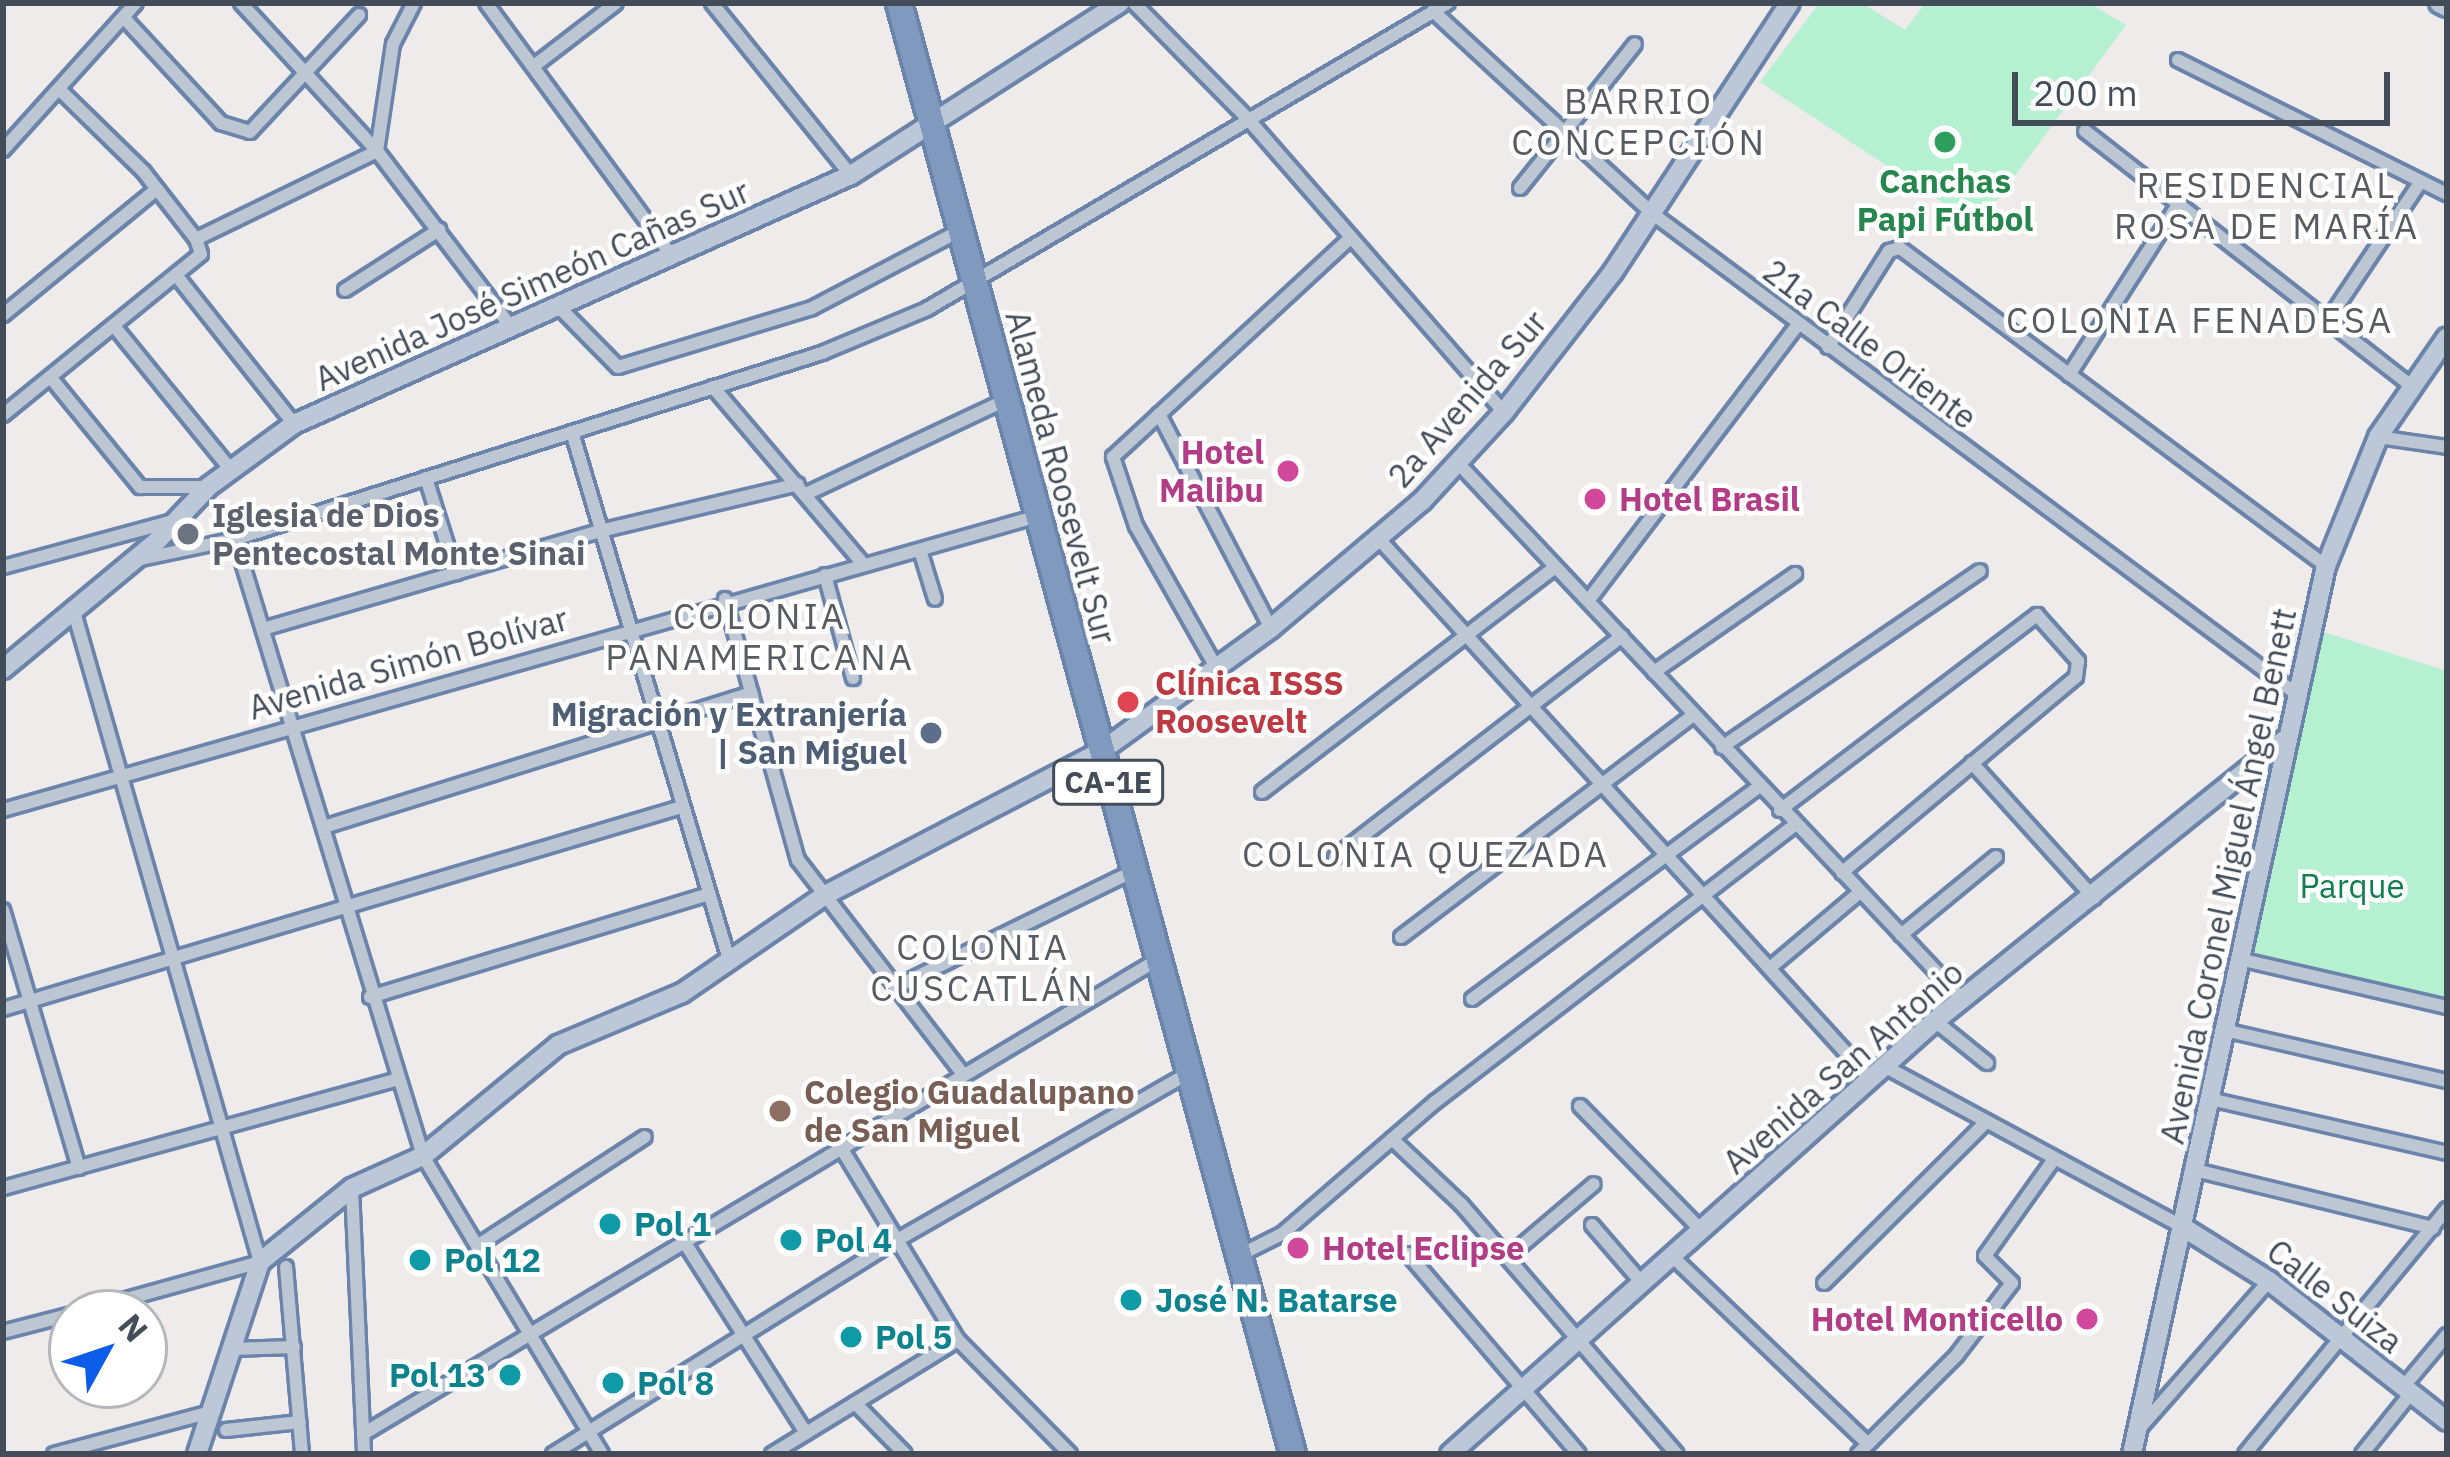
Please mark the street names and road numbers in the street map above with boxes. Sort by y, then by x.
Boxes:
street label: Avenida José Simeón Cañas Sur [309,171,755,399]
street label: 21a Calle Oriente [1755,251,1985,437]
street label: 2a Avenida Sur [1379,302,1555,496]
street label: Alameda Roosevelt Sur [997,306,1125,648]
street label: Avenida Simón Bolívar [244,598,572,728]
street label: Avenida Coronel Miguel Ángel Benett [2152,605,2304,1147]
road number: CA-1E [1051,758,1165,806]
street label: Avenida San Antonio [1715,952,1971,1182]
street label: Calle Suiza [2259,1231,2411,1361]

